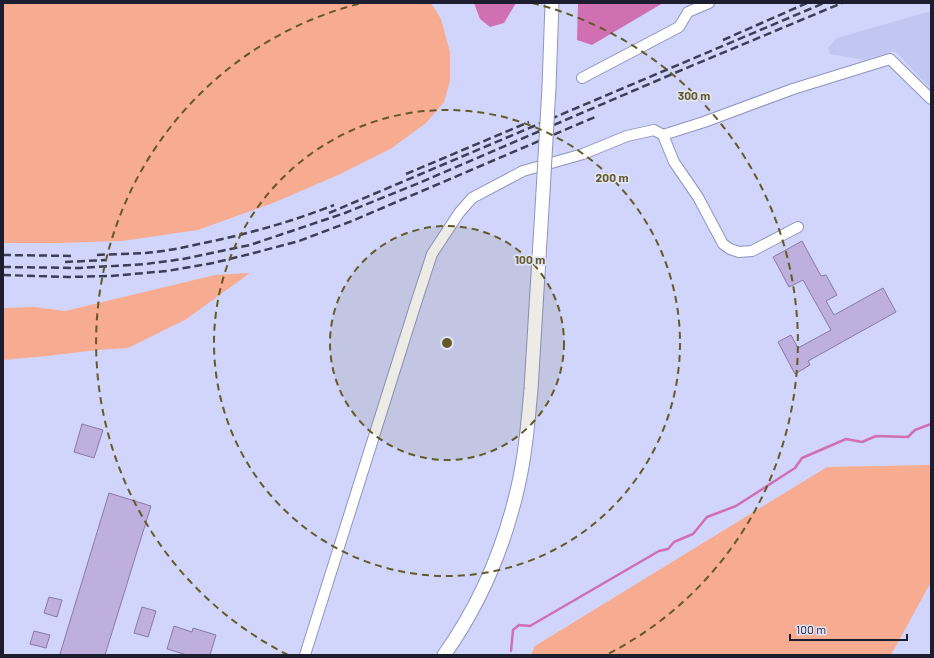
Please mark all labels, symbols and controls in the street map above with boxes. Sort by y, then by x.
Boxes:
text: 300 m [678,88,710,102]
text: 200 m [596,170,628,184]
text: 100 m [515,252,545,266]
centre of rings [440,336,454,350]
scale bar [790,616,907,642]
text: 100 m [796,622,826,636]

